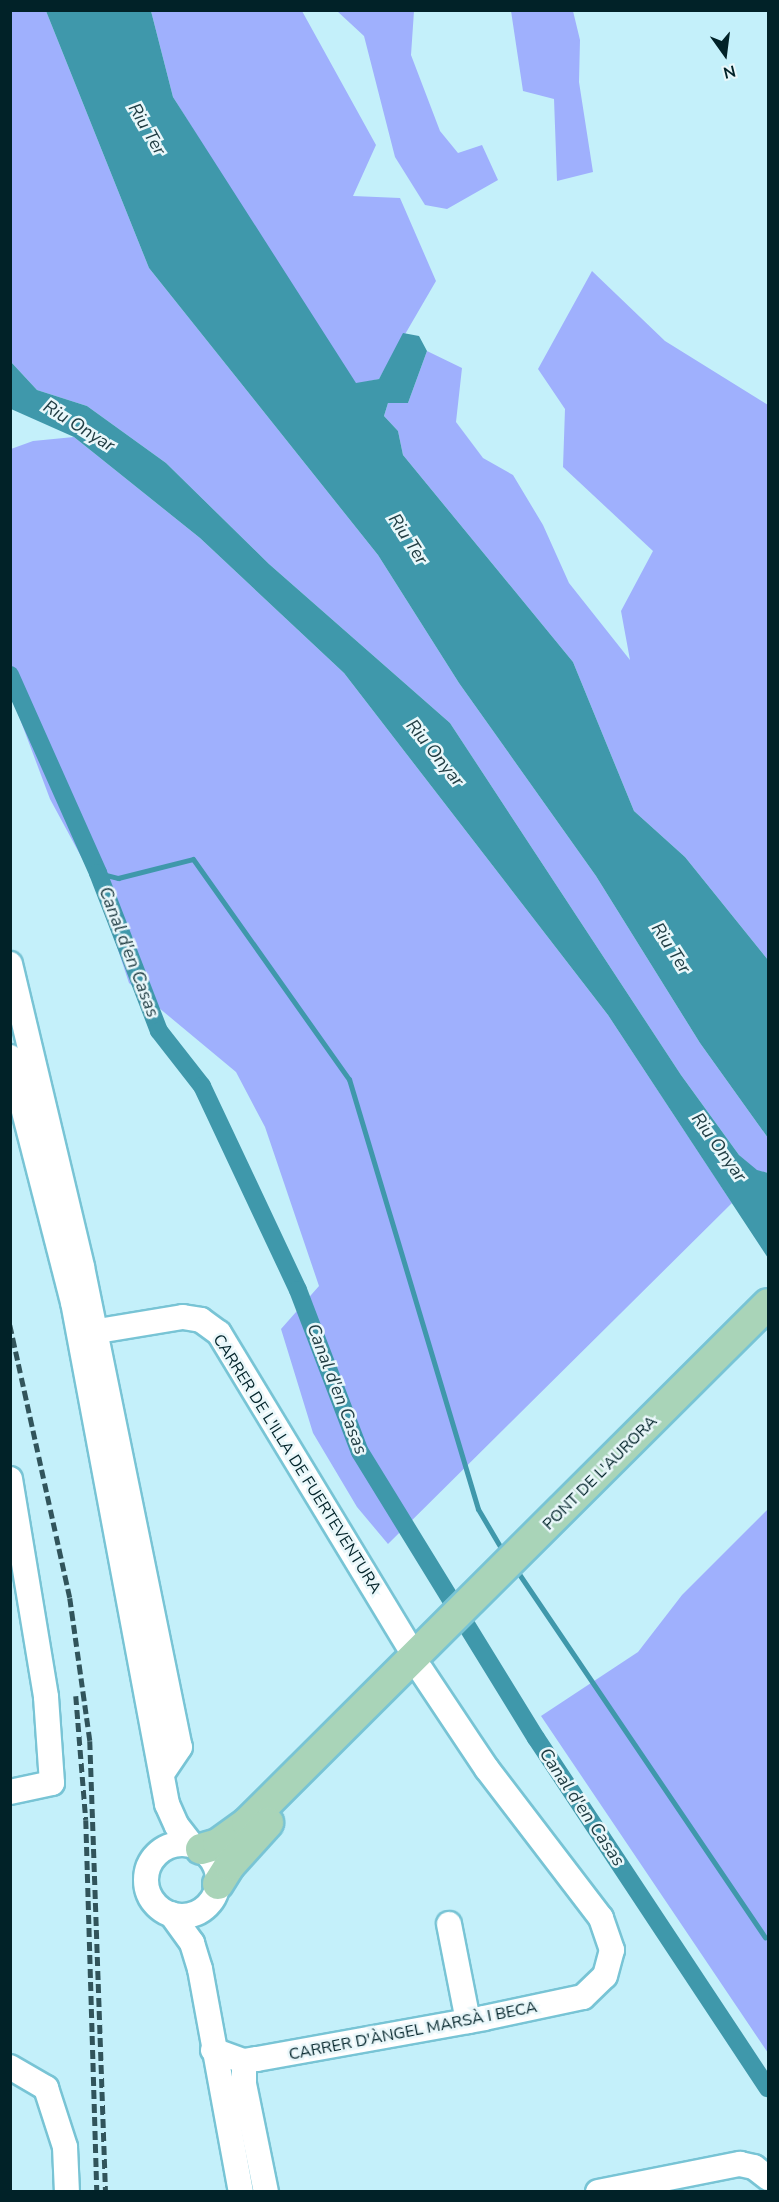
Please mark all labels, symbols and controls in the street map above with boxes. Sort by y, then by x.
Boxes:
north arrow [695,24,755,84]
text: N [721,59,738,84]
water label: Riu Ter [124,99,170,159]
water label: Riu Onyar [39,396,119,456]
water label: Riu Ter [384,509,432,569]
water label: Riu Onyar [401,715,469,791]
water label: Canal d'en Casas [94,884,164,1020]
water label: Riu Ter [647,918,695,978]
water label: Riu Onyar [687,1108,751,1186]
water label: Canal d'en Casas [302,1321,372,1457]
street label: CARRER DE L'ILLA DE FUERTEVENTURA [209,1331,385,1597]
street label: PONT DE L'AURORA [539,1412,661,1534]
water label: Canal d'en Casas [534,1744,630,1870]
street label: CARRER D'ÀNGEL MARSÀ I BECA [287,1997,539,2065]

